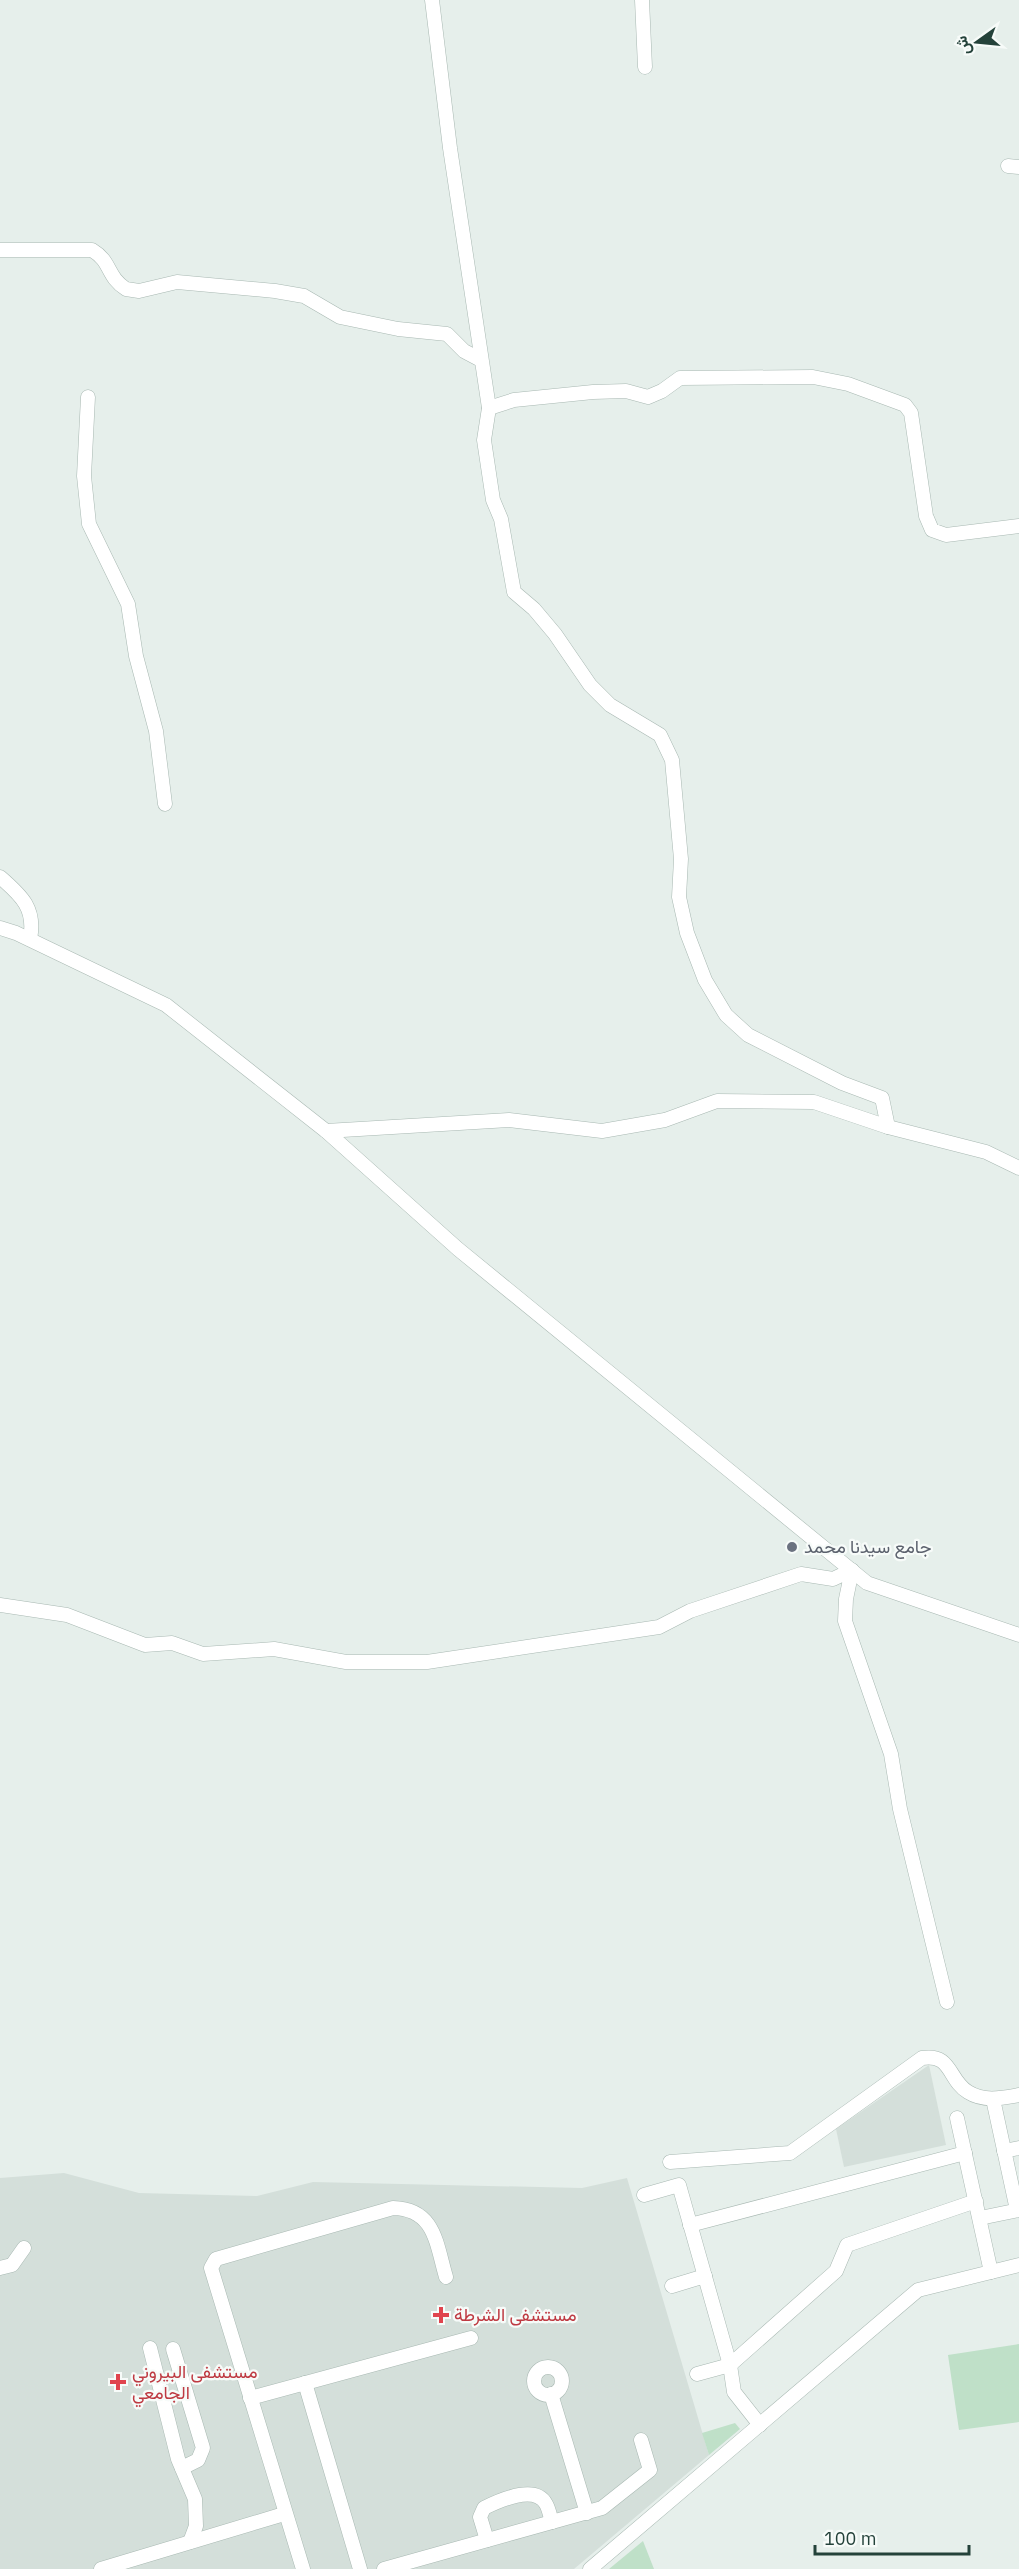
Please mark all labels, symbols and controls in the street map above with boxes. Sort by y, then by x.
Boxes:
north arrow [947,12,1007,72]
text: ش [950,34,975,58]
place label: جامع سيدنا محمد [804,1535,932,1559]
marker: جامع سيدنا محمد [785,1540,799,1554]
place label: مستشفى الشرطة [454,2303,577,2326]
marker: مستشفى الشرطة [432,2306,450,2324]
place label: مستشفى البيروني الجامعي [132,2360,258,2408]
marker: مستشفى البيروني الجامعي [109,2373,127,2391]
scale bar [815,2518,970,2556]
text: 100 m [824,2527,876,2550]

